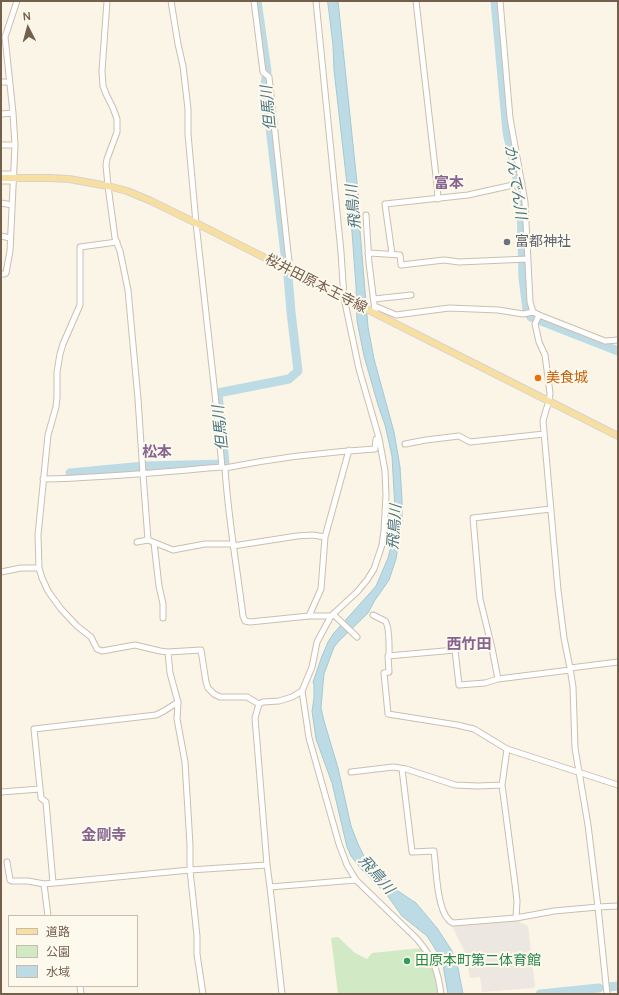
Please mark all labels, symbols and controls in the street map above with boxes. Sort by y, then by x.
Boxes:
north arrow [8,8,48,48]
text: N [22,8,31,23]
water label: 但馬川 [258,85,280,131]
water label: かんでん川 [500,144,530,220]
district label: 富本 [434,175,464,193]
water label: 飛鳥川 [343,184,365,230]
place label: 富都神社 [515,234,571,250]
marker: 富都神社 [502,237,512,247]
street label: 桜井田原本王寺線 [262,251,370,317]
place label: 美食城 [546,370,588,386]
marker: 美食城 [533,373,543,383]
water label: 但馬川 [210,405,232,451]
district label: 松本 [142,444,172,462]
water label: 飛鳥川 [384,504,406,550]
district label: 西竹田 [447,636,491,654]
district label: 金剛寺 [82,827,126,845]
water label: 飛鳥川 [354,852,398,898]
legend [8,915,138,987]
text: 道路 [46,923,70,940]
text: 公園 [46,943,70,960]
place label: 田原本町第二体育館 [415,953,541,969]
marker: 田原本町第二体育館 [402,956,412,966]
text: 水域 [46,963,70,980]

